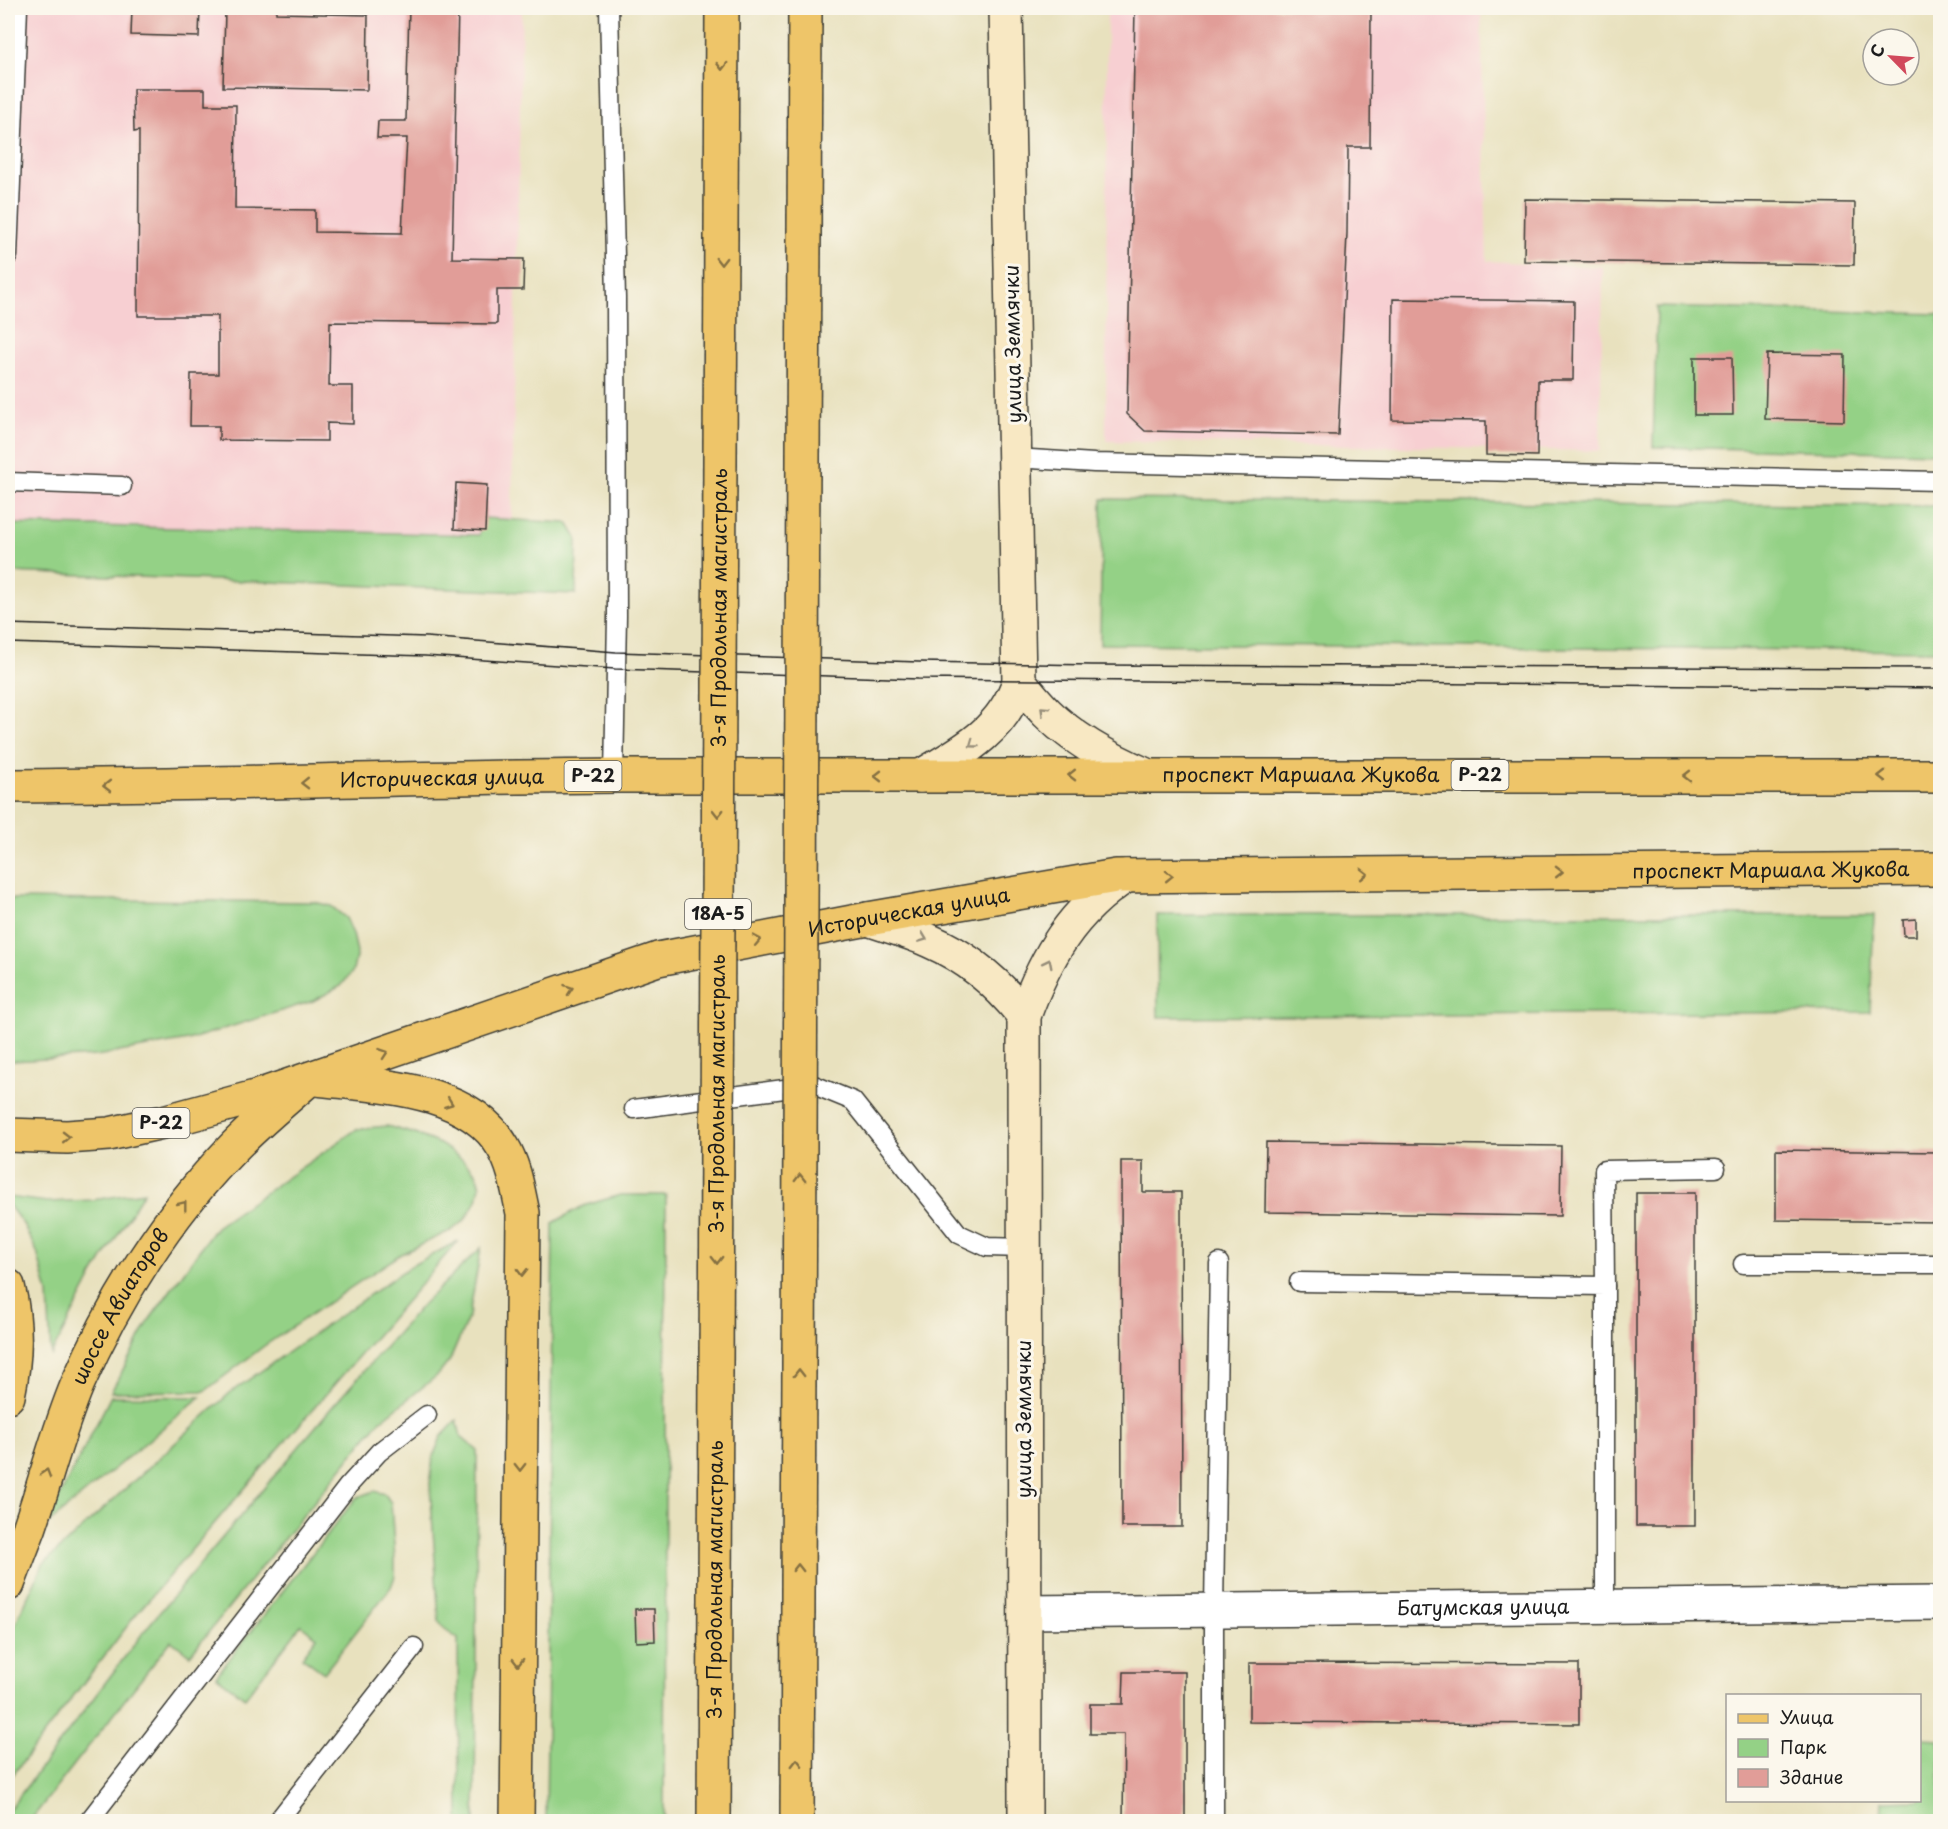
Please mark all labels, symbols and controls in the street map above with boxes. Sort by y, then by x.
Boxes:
north arrow [1861,27,1921,87]
text: С [1863,40,1890,61]
one-way arrow [716,61,728,70]
one-way arrow [715,256,727,265]
street label: улица Землячки [996,264,1028,424]
street label: 3-я Продольная магистраль [703,468,734,748]
one-way arrow [1041,707,1052,718]
one-way arrow [969,737,980,748]
street label: проспект Маршала Жукова [1162,759,1440,789]
road number: Р-22 [1452,760,1508,790]
street label: Историческая улица [340,761,544,794]
road number: Р-22 [564,761,622,791]
one-way arrow [1068,769,1077,781]
one-way arrow [873,770,882,782]
one-way arrow [1683,770,1692,782]
one-way arrow [1878,770,1887,782]
one-way arrow [300,776,309,789]
one-way arrow [103,780,112,792]
one-way arrow [712,808,725,817]
street label: проспект Маршала Жукова [1632,853,1910,886]
one-way arrow [1555,866,1564,878]
one-way arrow [1360,868,1369,880]
one-way arrow [1165,869,1174,882]
street label: Историческая улица [806,879,1012,944]
road number: 18А-5 [685,899,751,929]
one-way arrow [917,931,928,943]
one-way arrow [751,934,761,947]
street label: 3-я Продольная магистраль [701,954,732,1234]
one-way arrow [1041,959,1052,970]
one-way arrow [563,984,573,997]
one-way arrow [378,1047,389,1060]
one-way arrow [443,1096,453,1109]
road number: Р-22 [132,1108,190,1138]
one-way arrow [61,1130,70,1143]
one-way arrow [794,1174,806,1183]
one-way arrow [175,1201,186,1212]
street label: шоссе Авиаторов [63,1222,175,1389]
one-way arrow [710,1255,723,1264]
one-way arrow [516,1267,528,1276]
street label: улица Землячки [1008,1340,1038,1498]
one-way arrow [793,1369,805,1378]
street label: 3-я Продольная магистраль [698,1440,730,1720]
one-way arrow [514,1462,526,1471]
one-way arrow [39,1468,52,1479]
one-way arrow [792,1564,804,1573]
street label: Батумская улица [1396,1591,1570,1622]
one-way arrow [512,1657,524,1666]
legend [1726,1694,1921,1802]
text: Улица [1780,1703,1834,1730]
text: Парк [1780,1733,1827,1760]
one-way arrow [791,1759,803,1768]
text: Здание [1780,1763,1843,1790]

